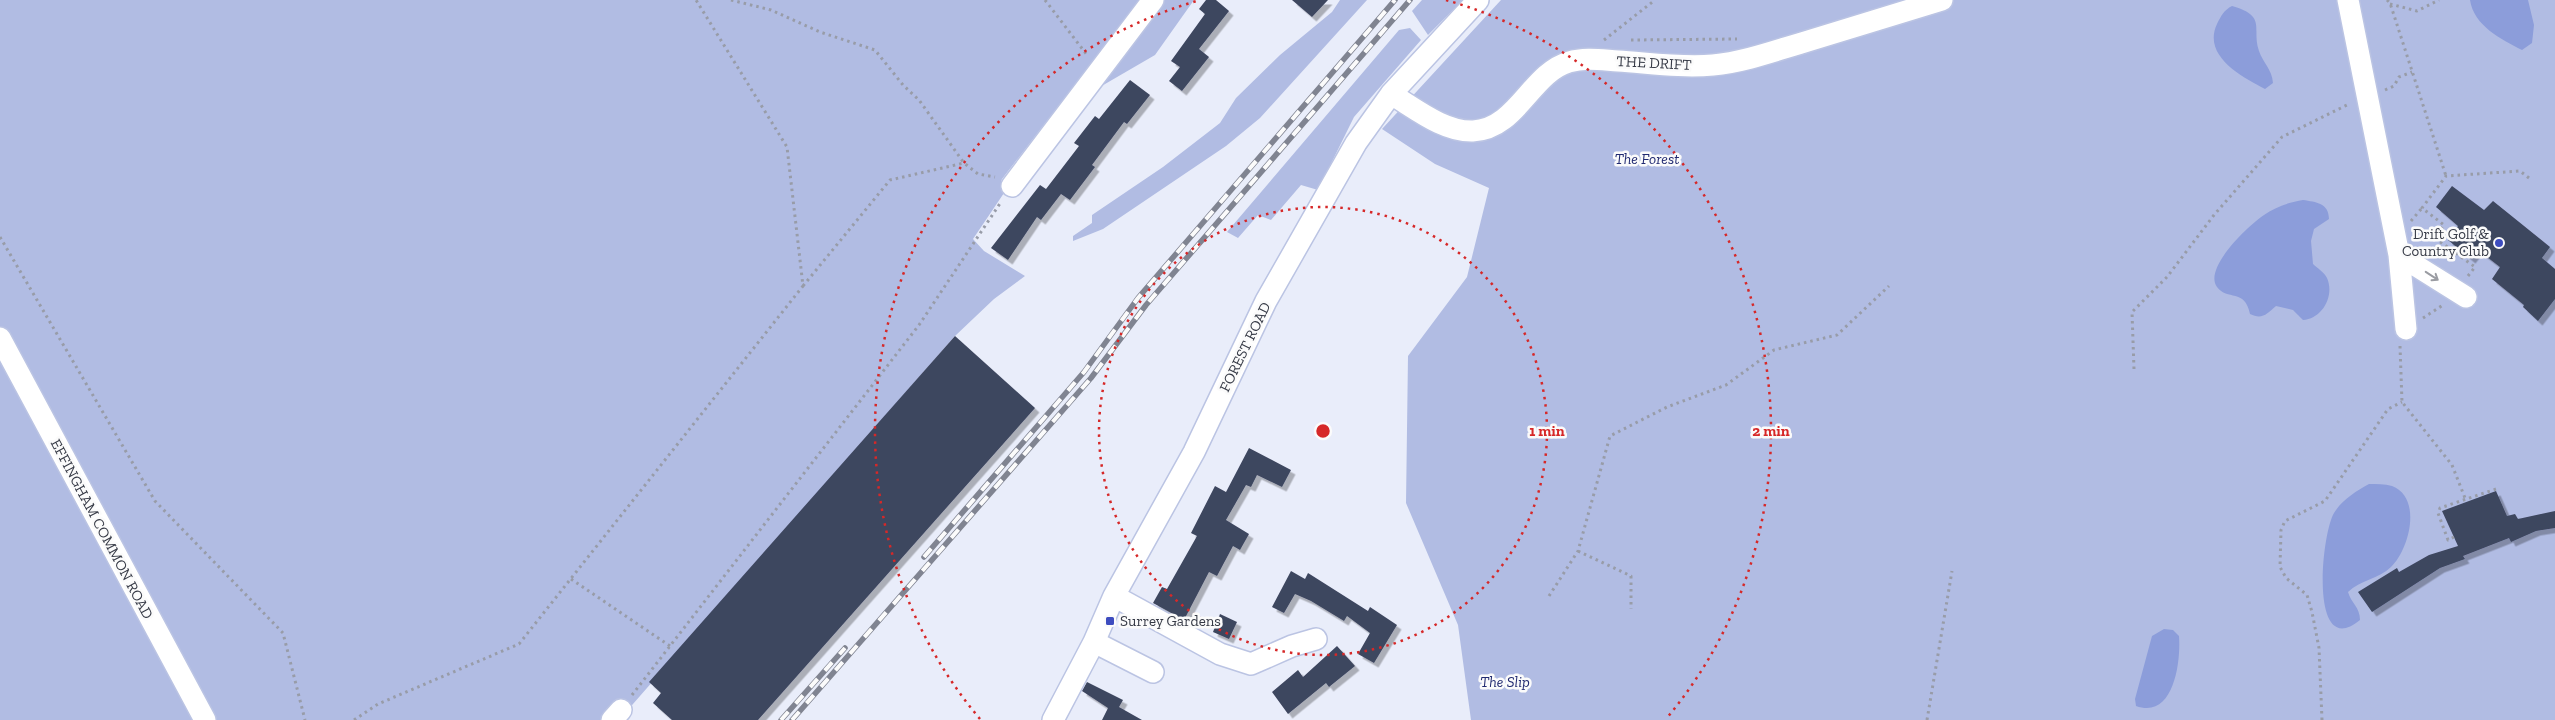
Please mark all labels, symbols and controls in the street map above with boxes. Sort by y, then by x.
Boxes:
street label: THE DRIFT [1616,52,1692,74]
park label: The Forest [1615,150,1679,168]
place label: Drift Golf & Country Club [2402,225,2489,260]
marker: Drift Golf & Country Club [2493,237,2505,249]
one-way arrow [2425,271,2439,281]
street label: FOREST ROAD [1216,299,1274,395]
centre of rings [1314,422,1332,440]
text: 1 min [1529,422,1565,440]
text: 2 min [1752,422,1790,440]
street label: EFFINGHAM COMMON ROAD [47,436,157,622]
place label: Surrey Gardens [1120,612,1221,630]
marker: Surrey Gardens [1104,615,1116,627]
park label: The Slip [1480,673,1530,691]

